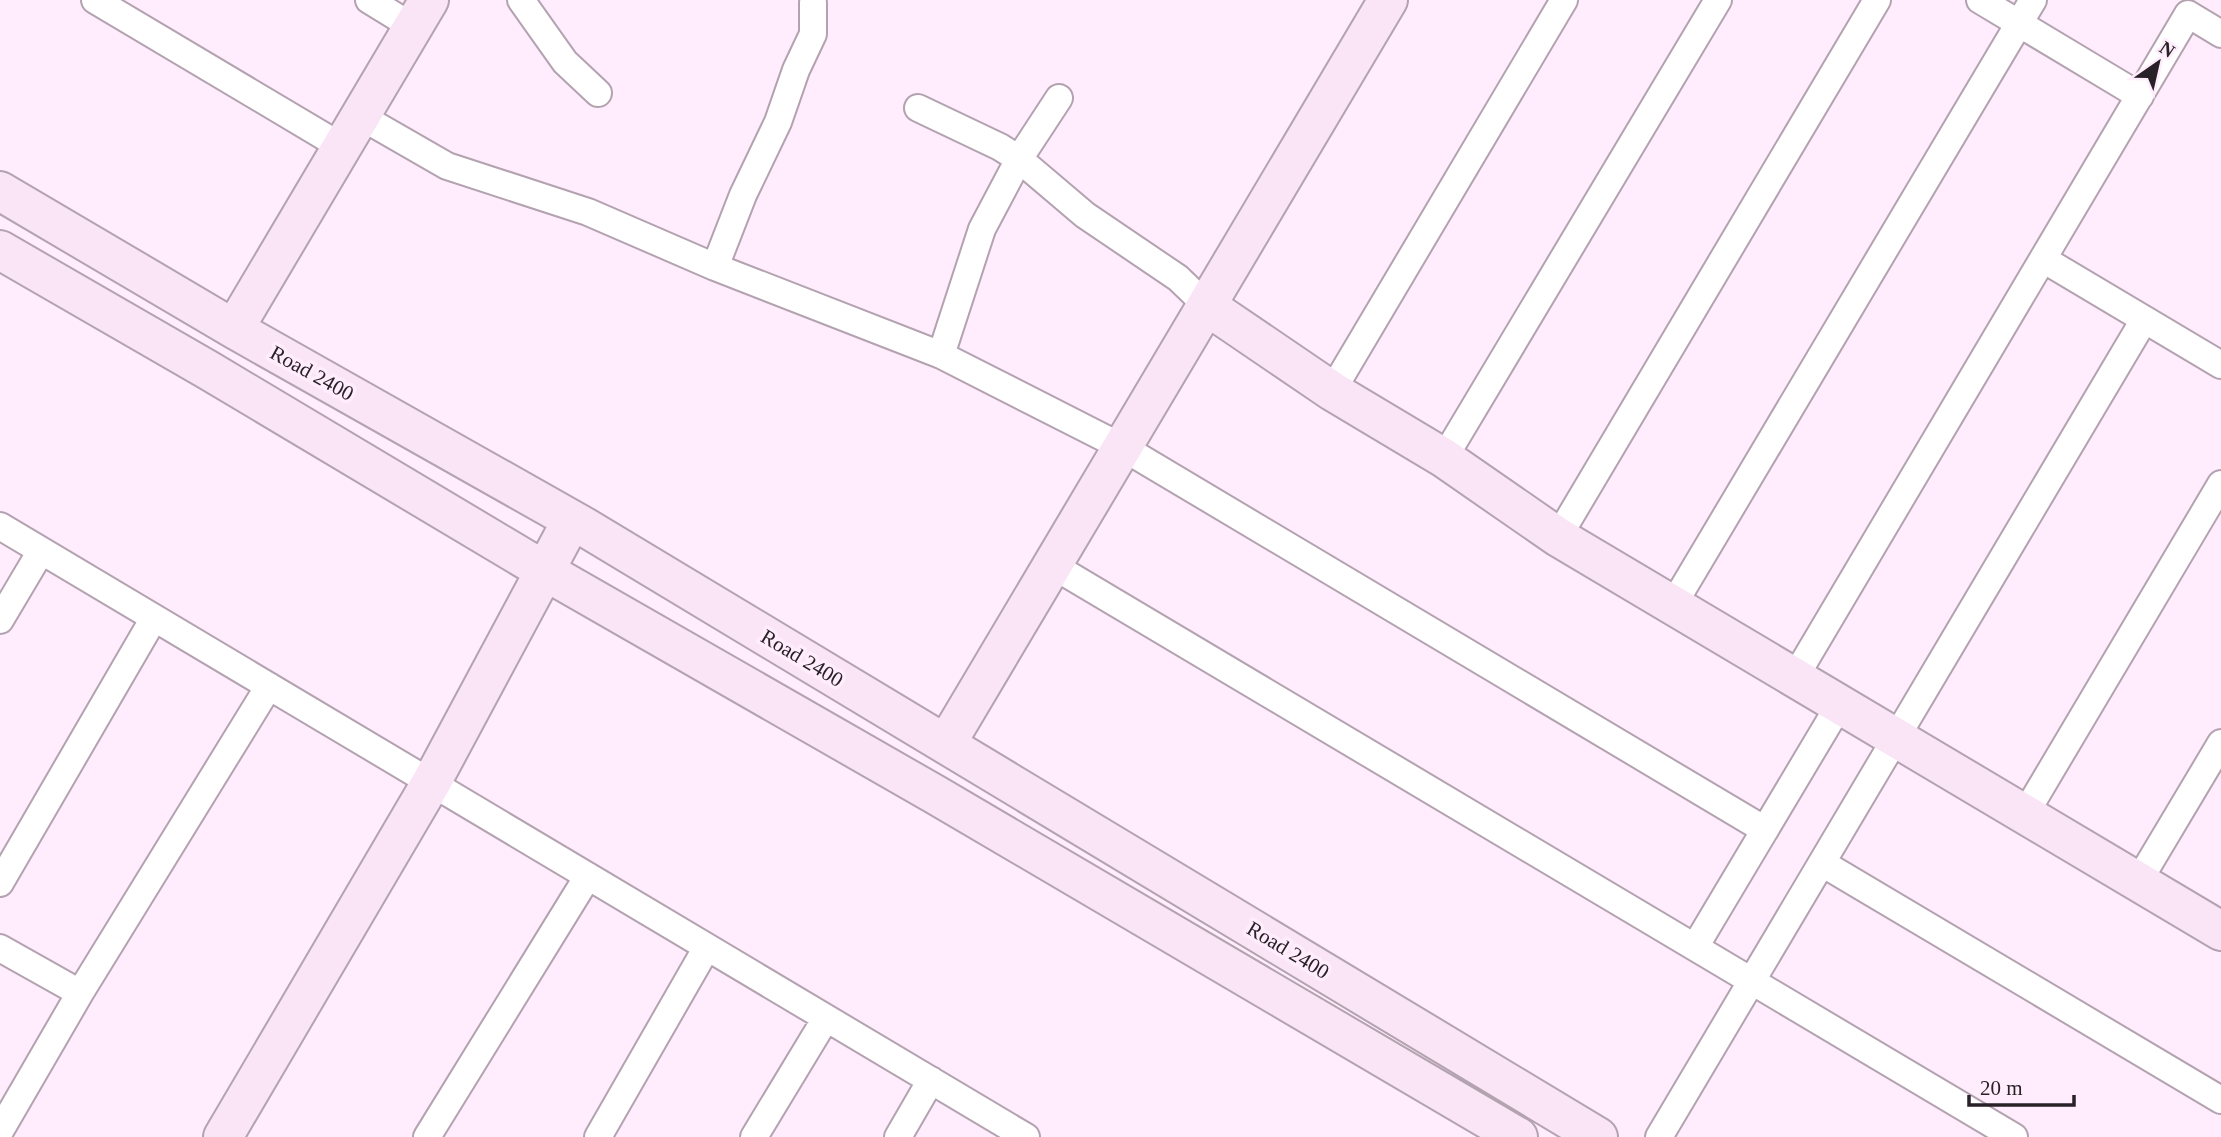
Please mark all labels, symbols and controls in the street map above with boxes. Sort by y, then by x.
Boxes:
north arrow [2123,28,2193,98]
text: N [2156,37,2179,62]
street label: Road 2400 [266,340,358,406]
street label: Road 2400 [757,624,847,692]
street label: Road 2400 [1243,916,1333,984]
scale bar [1969,1064,2074,1108]
text: 20 m [1980,1076,2023,1100]

